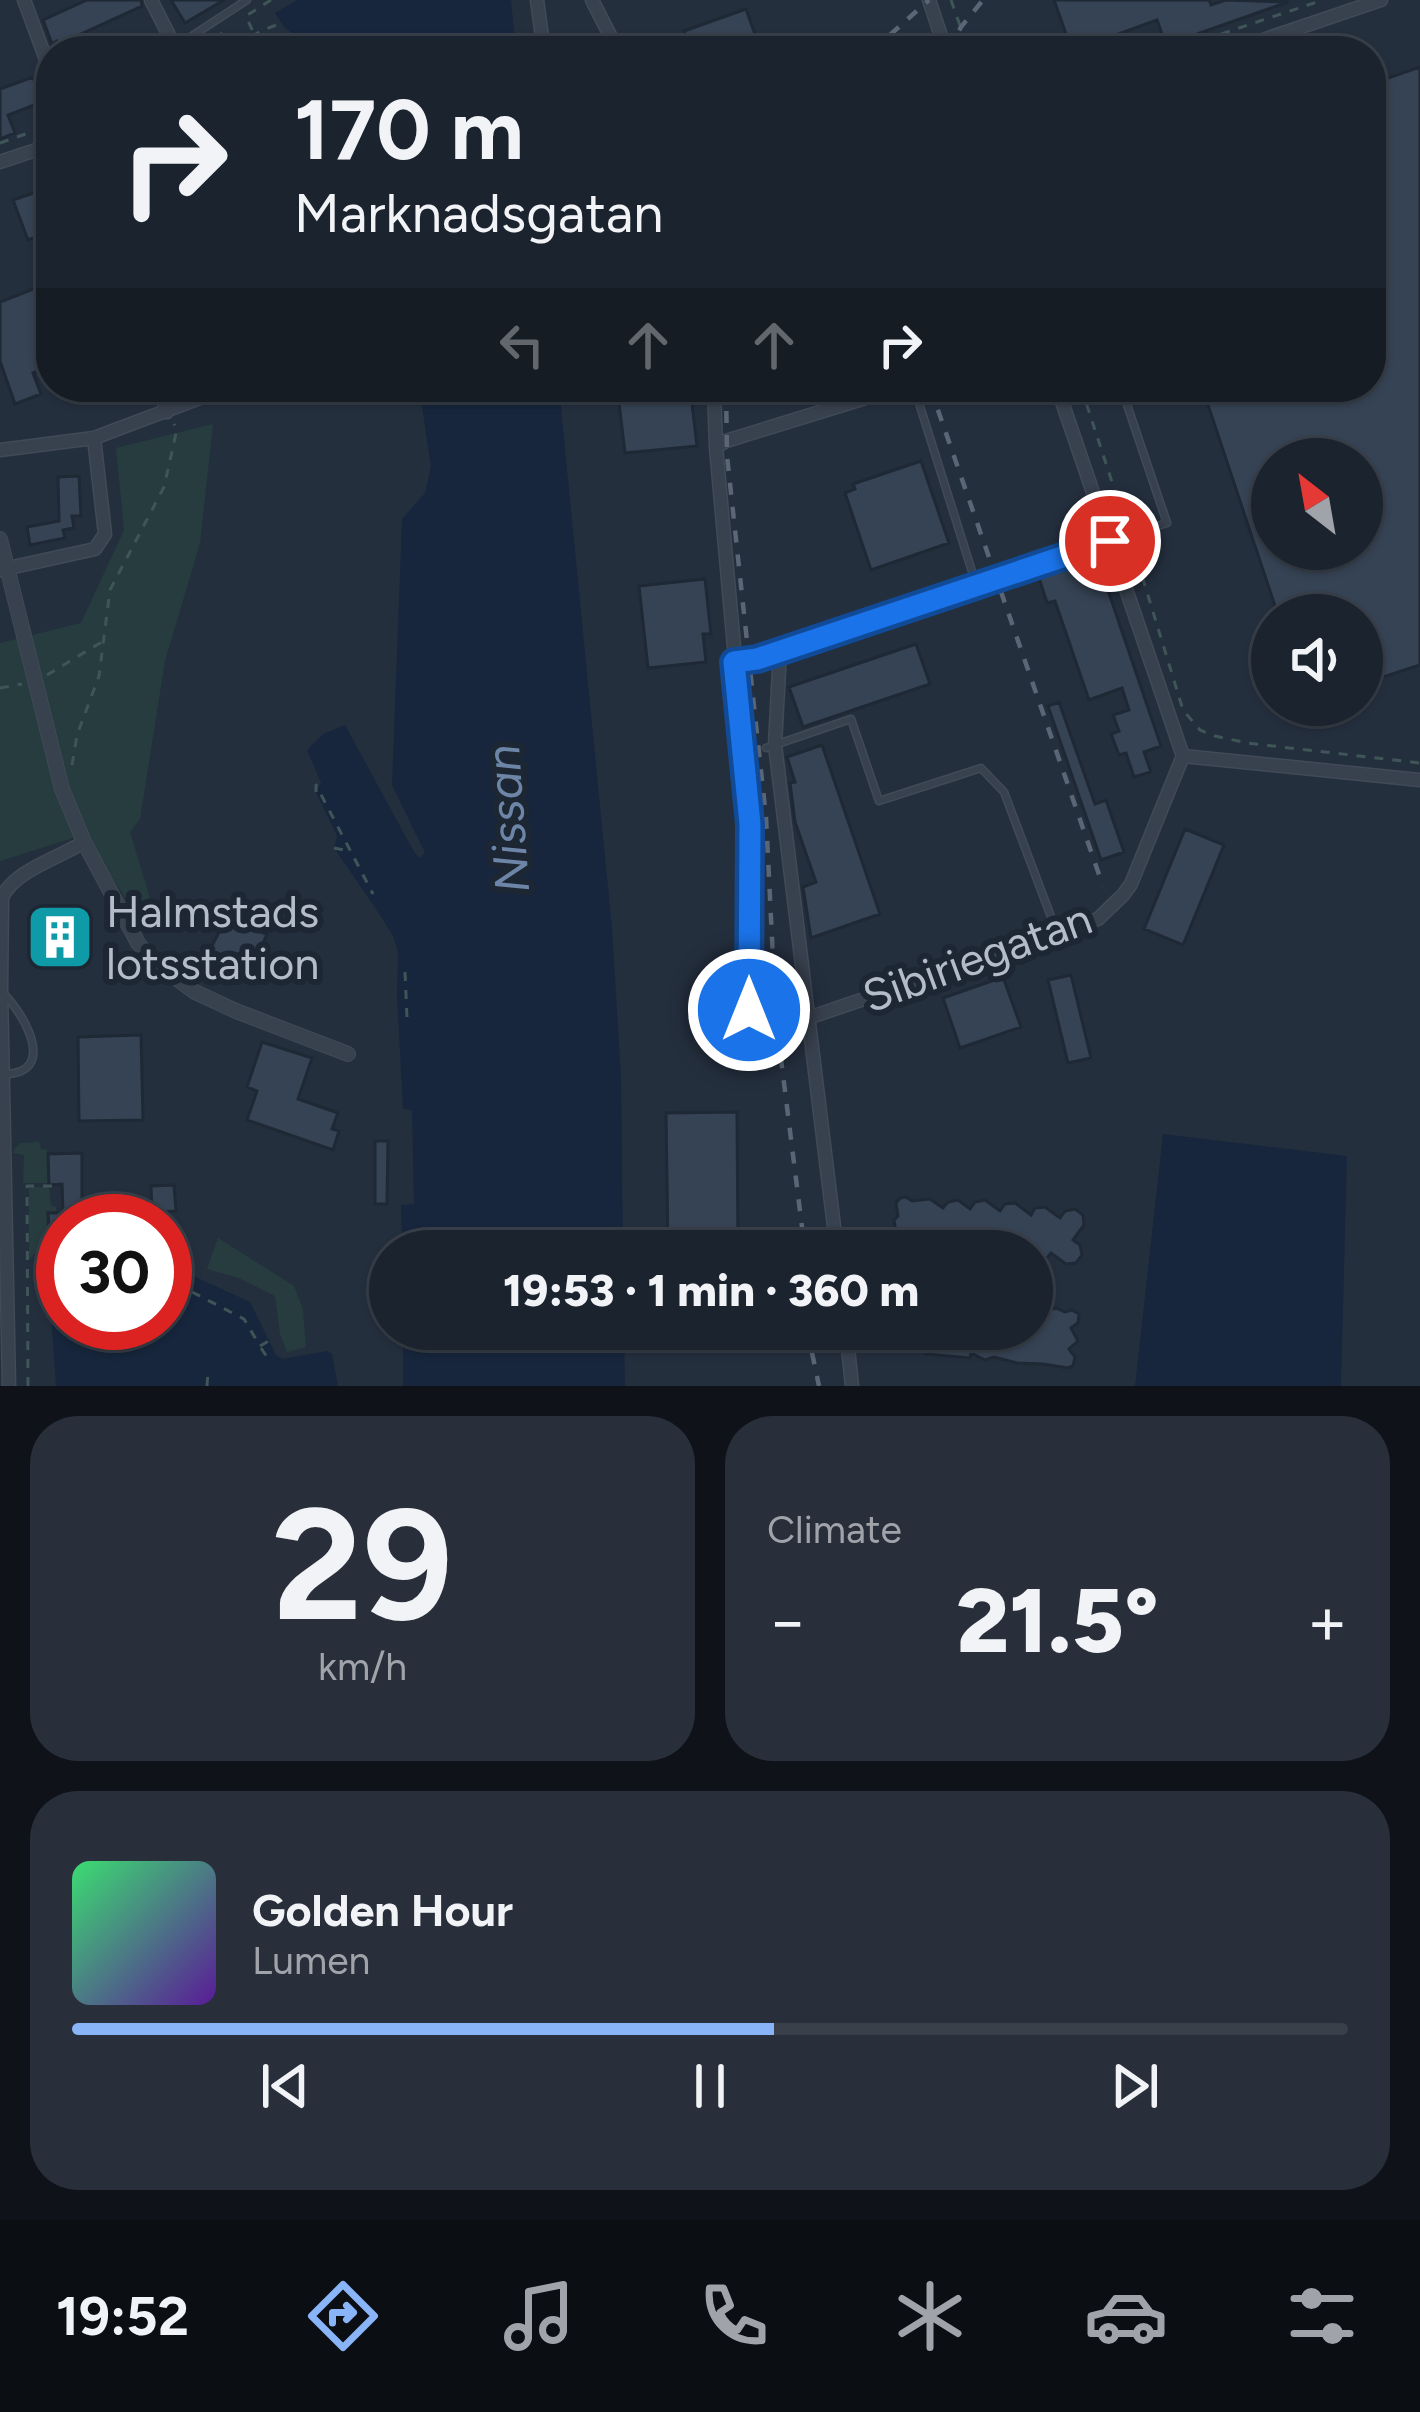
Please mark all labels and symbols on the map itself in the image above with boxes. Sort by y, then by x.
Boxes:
north arrow [1251,438,1383,570]
pin [1059,490,1161,592]
water label: Nissan [473,743,541,895]
place label: Halmstads lotsstation [106,884,319,990]
street label: Sibiriegatan [855,891,1099,1023]
building icon: Halmstads lotsstation [25,902,95,972]
position arrow [686,947,812,1073]
speed limit sign: 30 [36,1194,192,1350]

